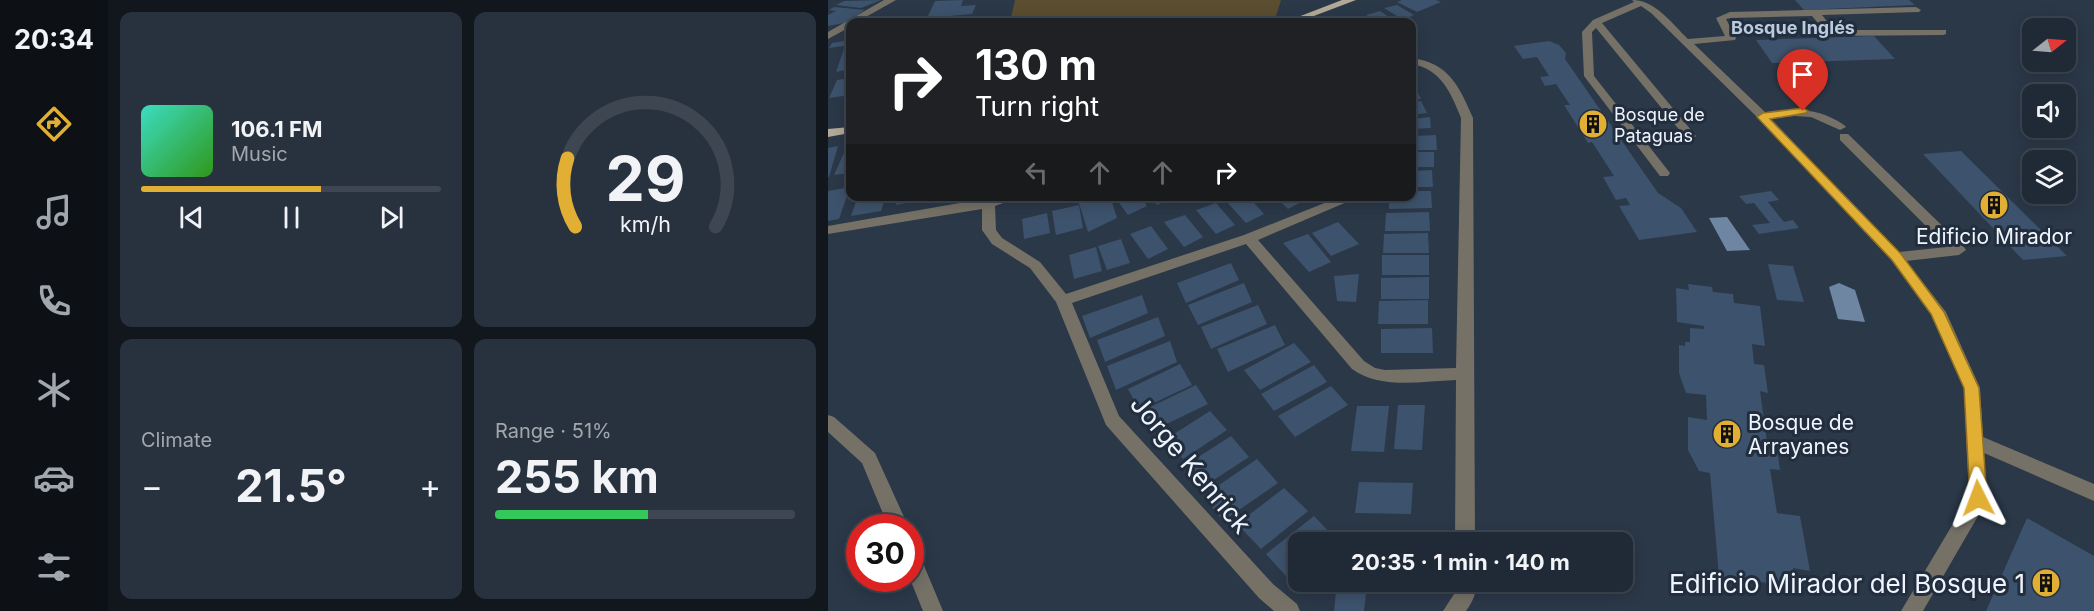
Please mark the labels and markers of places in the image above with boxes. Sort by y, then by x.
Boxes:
pin [1777,49,1828,111]
place label: Bosque de Pataguas [1614,104,1705,146]
building icon: Bosque de Pataguas [1577,108,1609,140]
building icon: Edificio Mirador [1978,189,2010,221]
place label: Edificio Mirador [1916,224,2072,249]
place label: Bosque de Arrayanes [1748,410,1854,459]
building icon: Bosque de Arrayanes [1711,418,1743,450]
building icon: Edificio Mirador del Bosque 1 [2030,567,2062,599]
place label: Edificio Mirador del Bosque 1 [1669,568,2025,599]

